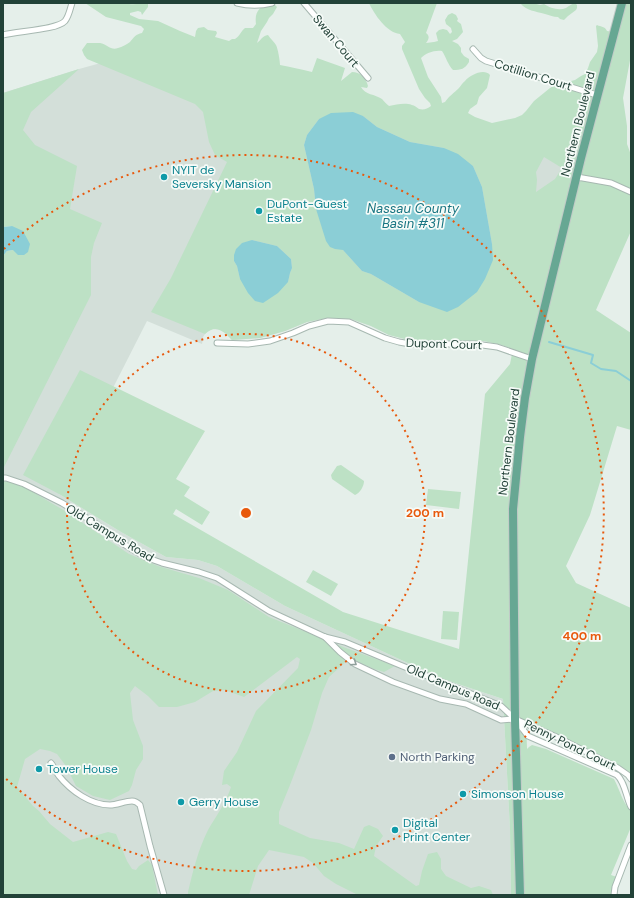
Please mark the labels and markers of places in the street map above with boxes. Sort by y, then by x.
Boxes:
place label: NYIT de Seversky Mansion [172,162,271,192]
marker: NYIT de Seversky Mansion [159,172,169,182]
place label: DuPont-Guest Estate [267,196,347,226]
marker: DuPont-Guest Estate [254,206,264,216]
centre of rings [239,506,253,520]
place label: North Parking [400,749,475,765]
marker: North Parking [387,752,397,762]
place label: Tower House [47,761,118,777]
marker: Tower House [34,764,44,774]
place label: Simonson House [471,786,564,802]
marker: Simonson House [458,789,468,799]
place label: Gerry House [189,794,259,810]
marker: Gerry House [176,797,186,807]
place label: Digital Print Center [403,815,471,845]
marker: Digital Print Center [390,825,400,835]

